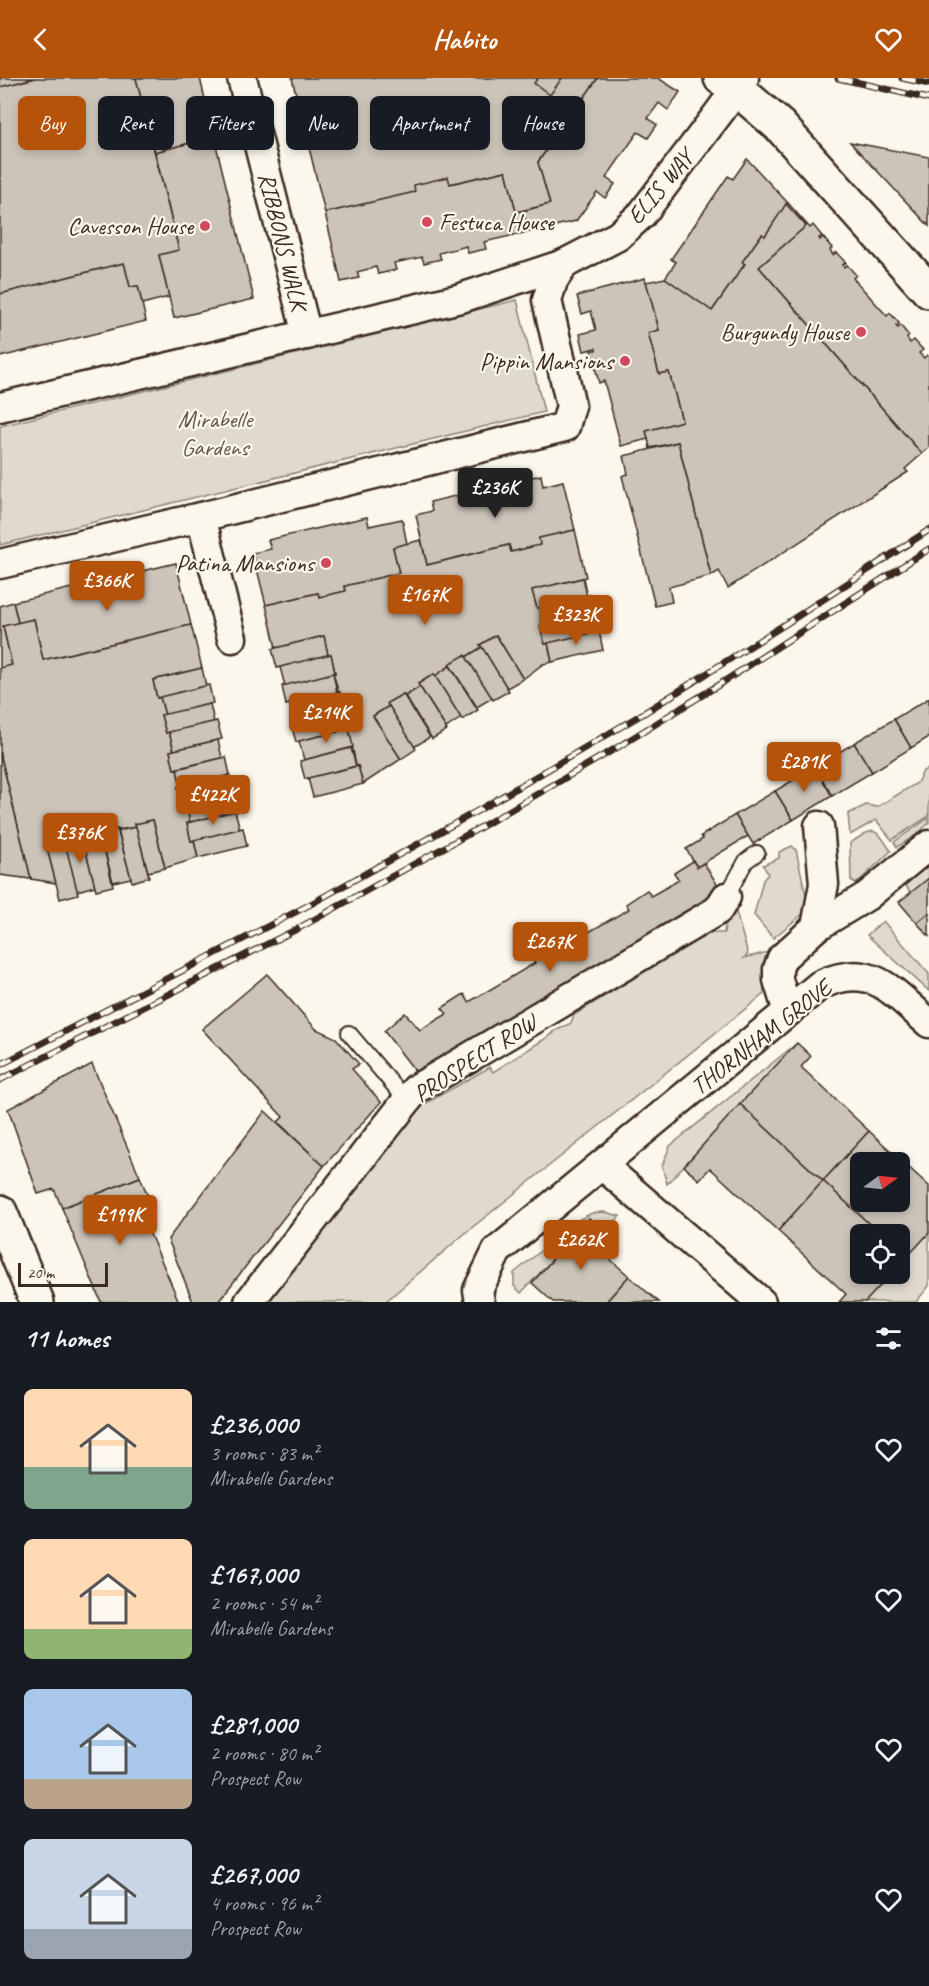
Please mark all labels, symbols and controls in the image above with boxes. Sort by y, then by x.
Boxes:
text: Habito [433,22,496,56]
icon: back [24,23,57,56]
icon: heart [872,23,905,56]
chip: Buy [18,96,86,150]
chip: Rent [98,96,174,150]
chip: Filters [186,96,274,150]
chip: New [286,96,358,150]
chip: Apartment [370,96,490,150]
chip: House [502,96,585,150]
street label: ELIS WAY [620,140,703,230]
street label: RIBBONS WALK [252,169,315,317]
place label: Festuca House [439,207,556,237]
place label: Cavesson House [68,211,195,241]
marker: Festuca House [420,215,434,229]
marker: Cavesson House [198,219,212,233]
place label: Burgundy House [721,317,851,347]
marker: Burgundy House [854,325,868,339]
place label: Pippin Mansions [480,346,616,376]
marker: Pippin Mansions [618,354,632,368]
park label: Mirabelle Gardens [178,404,254,462]
pin: £236K [453,468,537,519]
text: £236K [472,475,518,500]
place label: Patina Mansions [176,548,316,578]
marker: Patina Mansions [319,556,333,570]
pin: £366K [65,561,149,612]
text: £366K [84,568,131,593]
pin: £167K [383,575,467,626]
text: £167K [402,582,448,607]
pin: £323K [534,595,618,646]
text: £323K [553,602,599,627]
pin: £214K [284,693,368,744]
text: £214K [303,700,349,725]
pin: £281K [762,742,846,793]
text: £281K [781,749,827,774]
pin: £422K [171,775,255,826]
text: £422K [190,782,236,807]
pin: £376K [38,813,122,864]
text: £376K [57,820,103,845]
pin: £267K [508,922,592,973]
text: £267K [527,929,573,954]
street label: THORNHAM GROVE [685,971,840,1101]
street label: PROSPECT ROW [408,1006,545,1109]
north arrow [850,1152,910,1212]
map controls [850,1152,910,1284]
pin: £199K [78,1195,162,1246]
text: £199K [97,1202,143,1227]
pin: £262K [539,1220,623,1271]
button: locate [850,1224,910,1284]
text: £262K [558,1227,604,1252]
scale bar [18,1260,108,1288]
text: 20 m [27,1263,54,1283]
text: 11 homes [24,1322,109,1355]
icon: filters [872,1322,905,1355]
text: £236,000 [210,1408,298,1441]
icon: home [72,1413,144,1485]
icon: heart [872,1433,905,1466]
text: 3 rooms · 83 m² [210,1441,318,1466]
text: Mirabelle Gardens [210,1466,332,1491]
text: £167,000 [210,1558,298,1591]
icon: home [72,1563,144,1635]
icon: heart [872,1583,905,1616]
text: 2 rooms · 54 m² [210,1591,318,1616]
text: Mirabelle Gardens [210,1616,332,1641]
text: £281,000 [210,1708,297,1741]
icon: home [72,1713,144,1785]
icon: heart [872,1733,905,1766]
text: 2 rooms · 80 m² [210,1741,318,1766]
text: Prospect Row [210,1766,301,1791]
text: £267,000 [210,1858,298,1891]
icon: home [72,1863,144,1935]
icon: heart [872,1883,905,1916]
text: 4 rooms · 96 m² [210,1891,318,1916]
text: Prospect Row [210,1916,301,1941]

